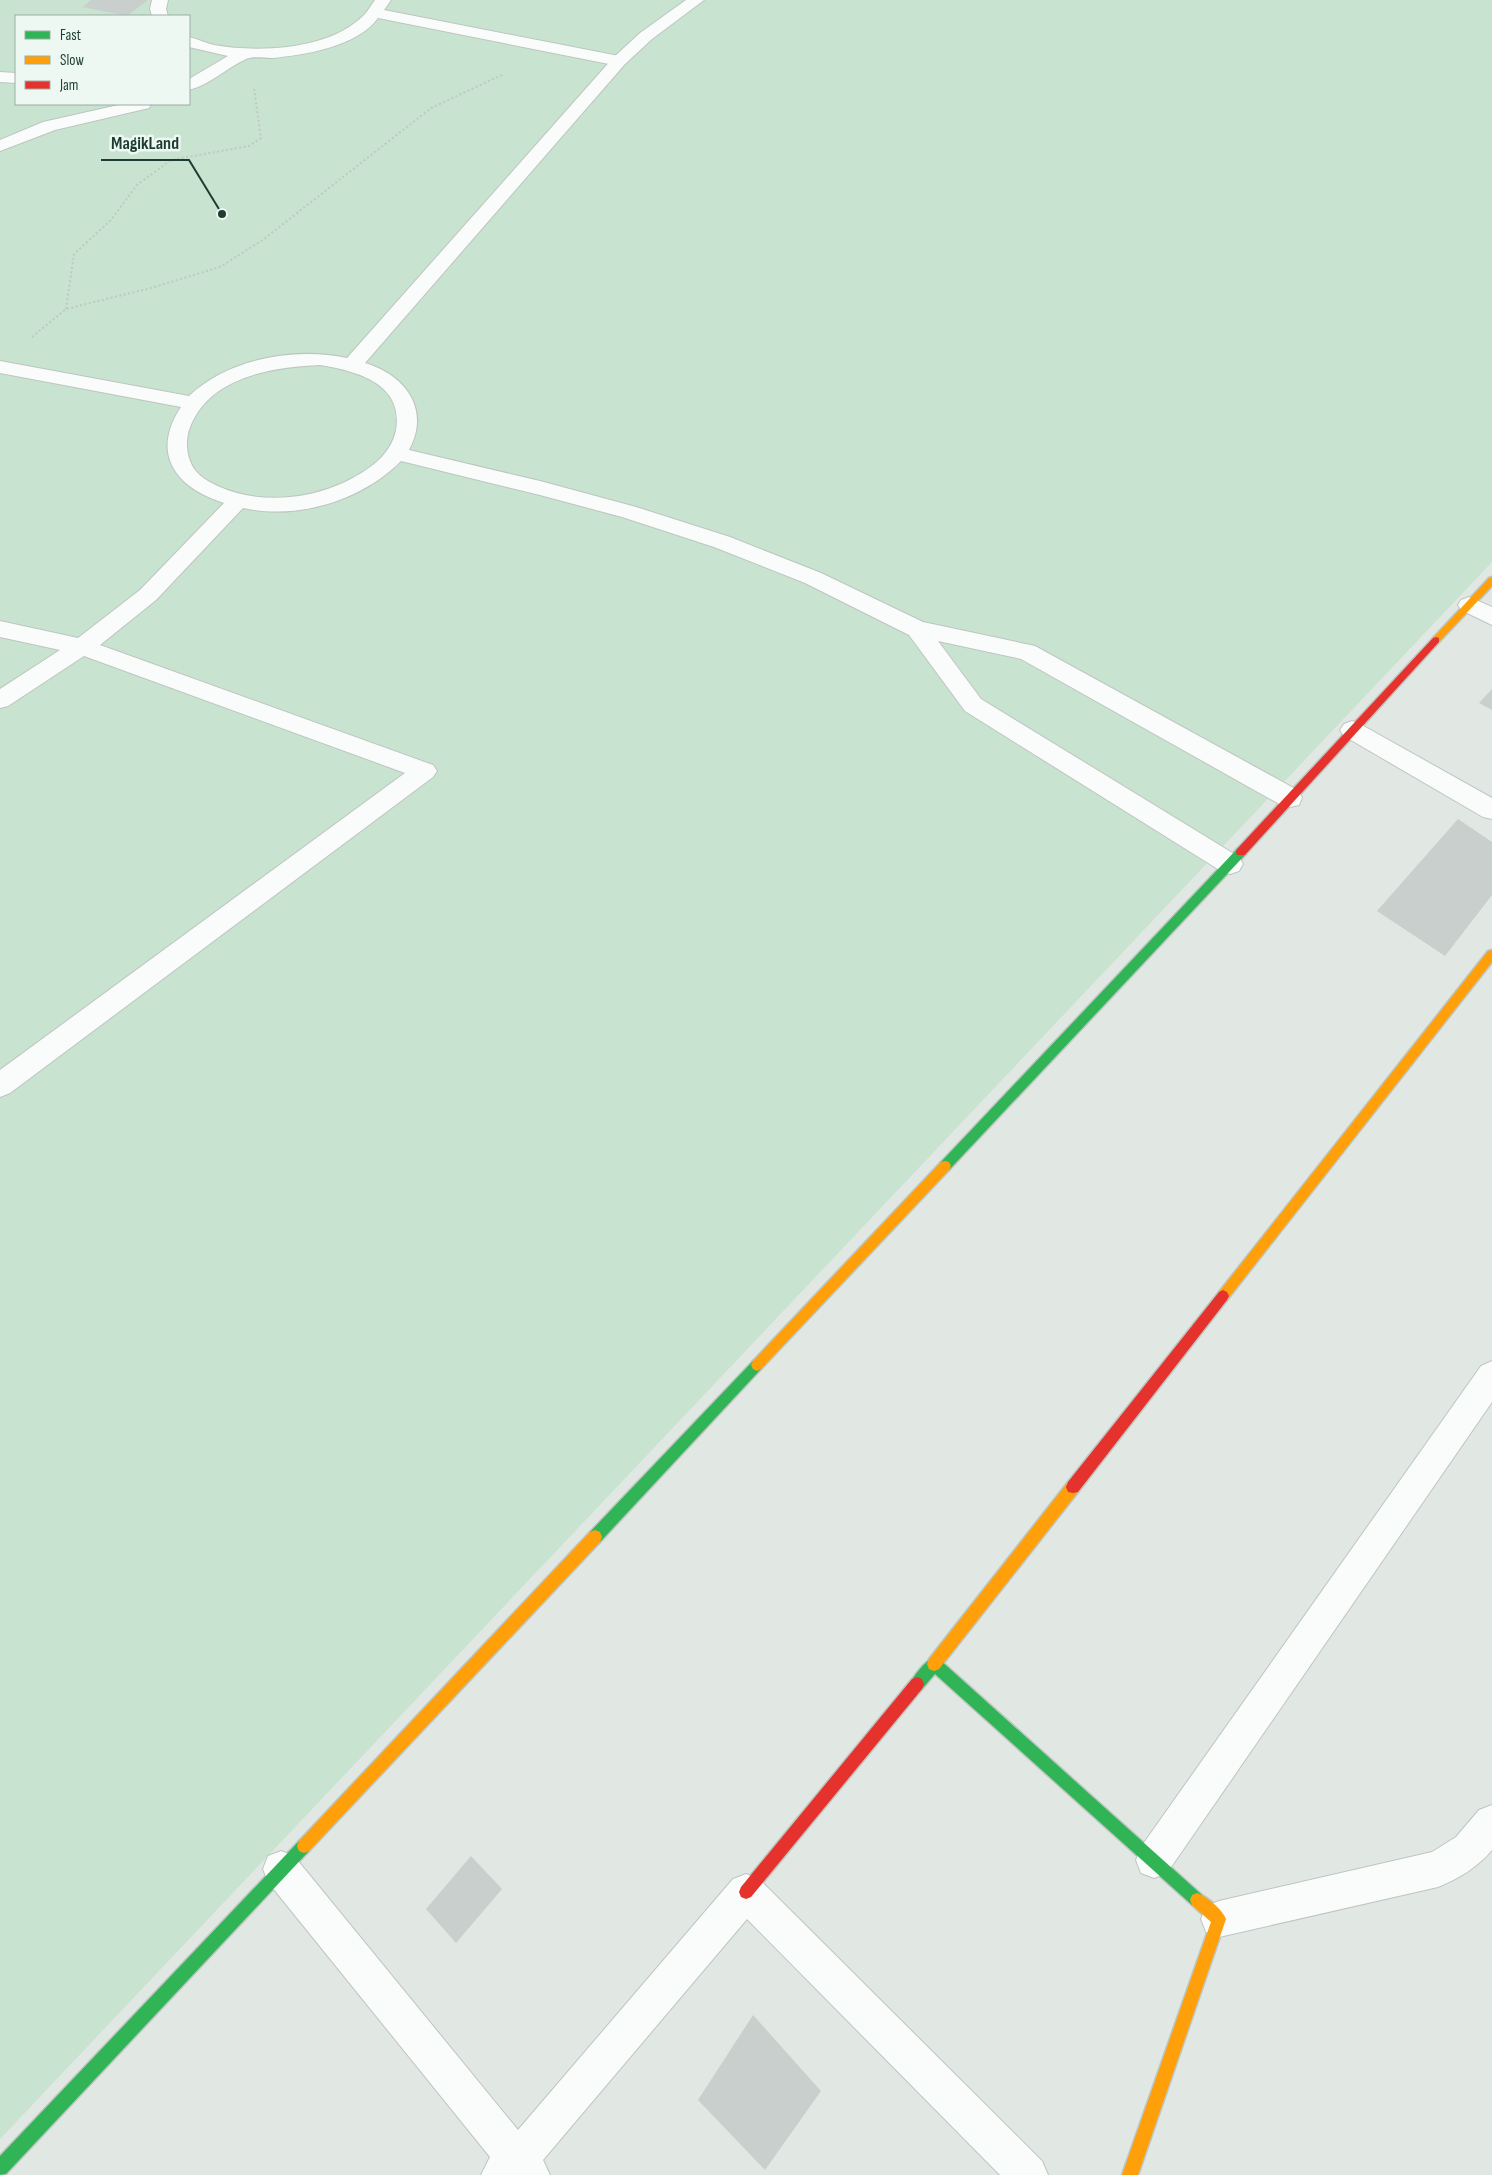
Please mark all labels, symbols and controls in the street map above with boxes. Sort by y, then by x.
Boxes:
legend [15,15,190,105]
text: Fast [60,26,82,45]
text: Slow [60,51,84,70]
text: Jam [59,76,78,95]
callout: MagikLand [101,127,189,160]
text: MagikLand [111,133,179,154]

